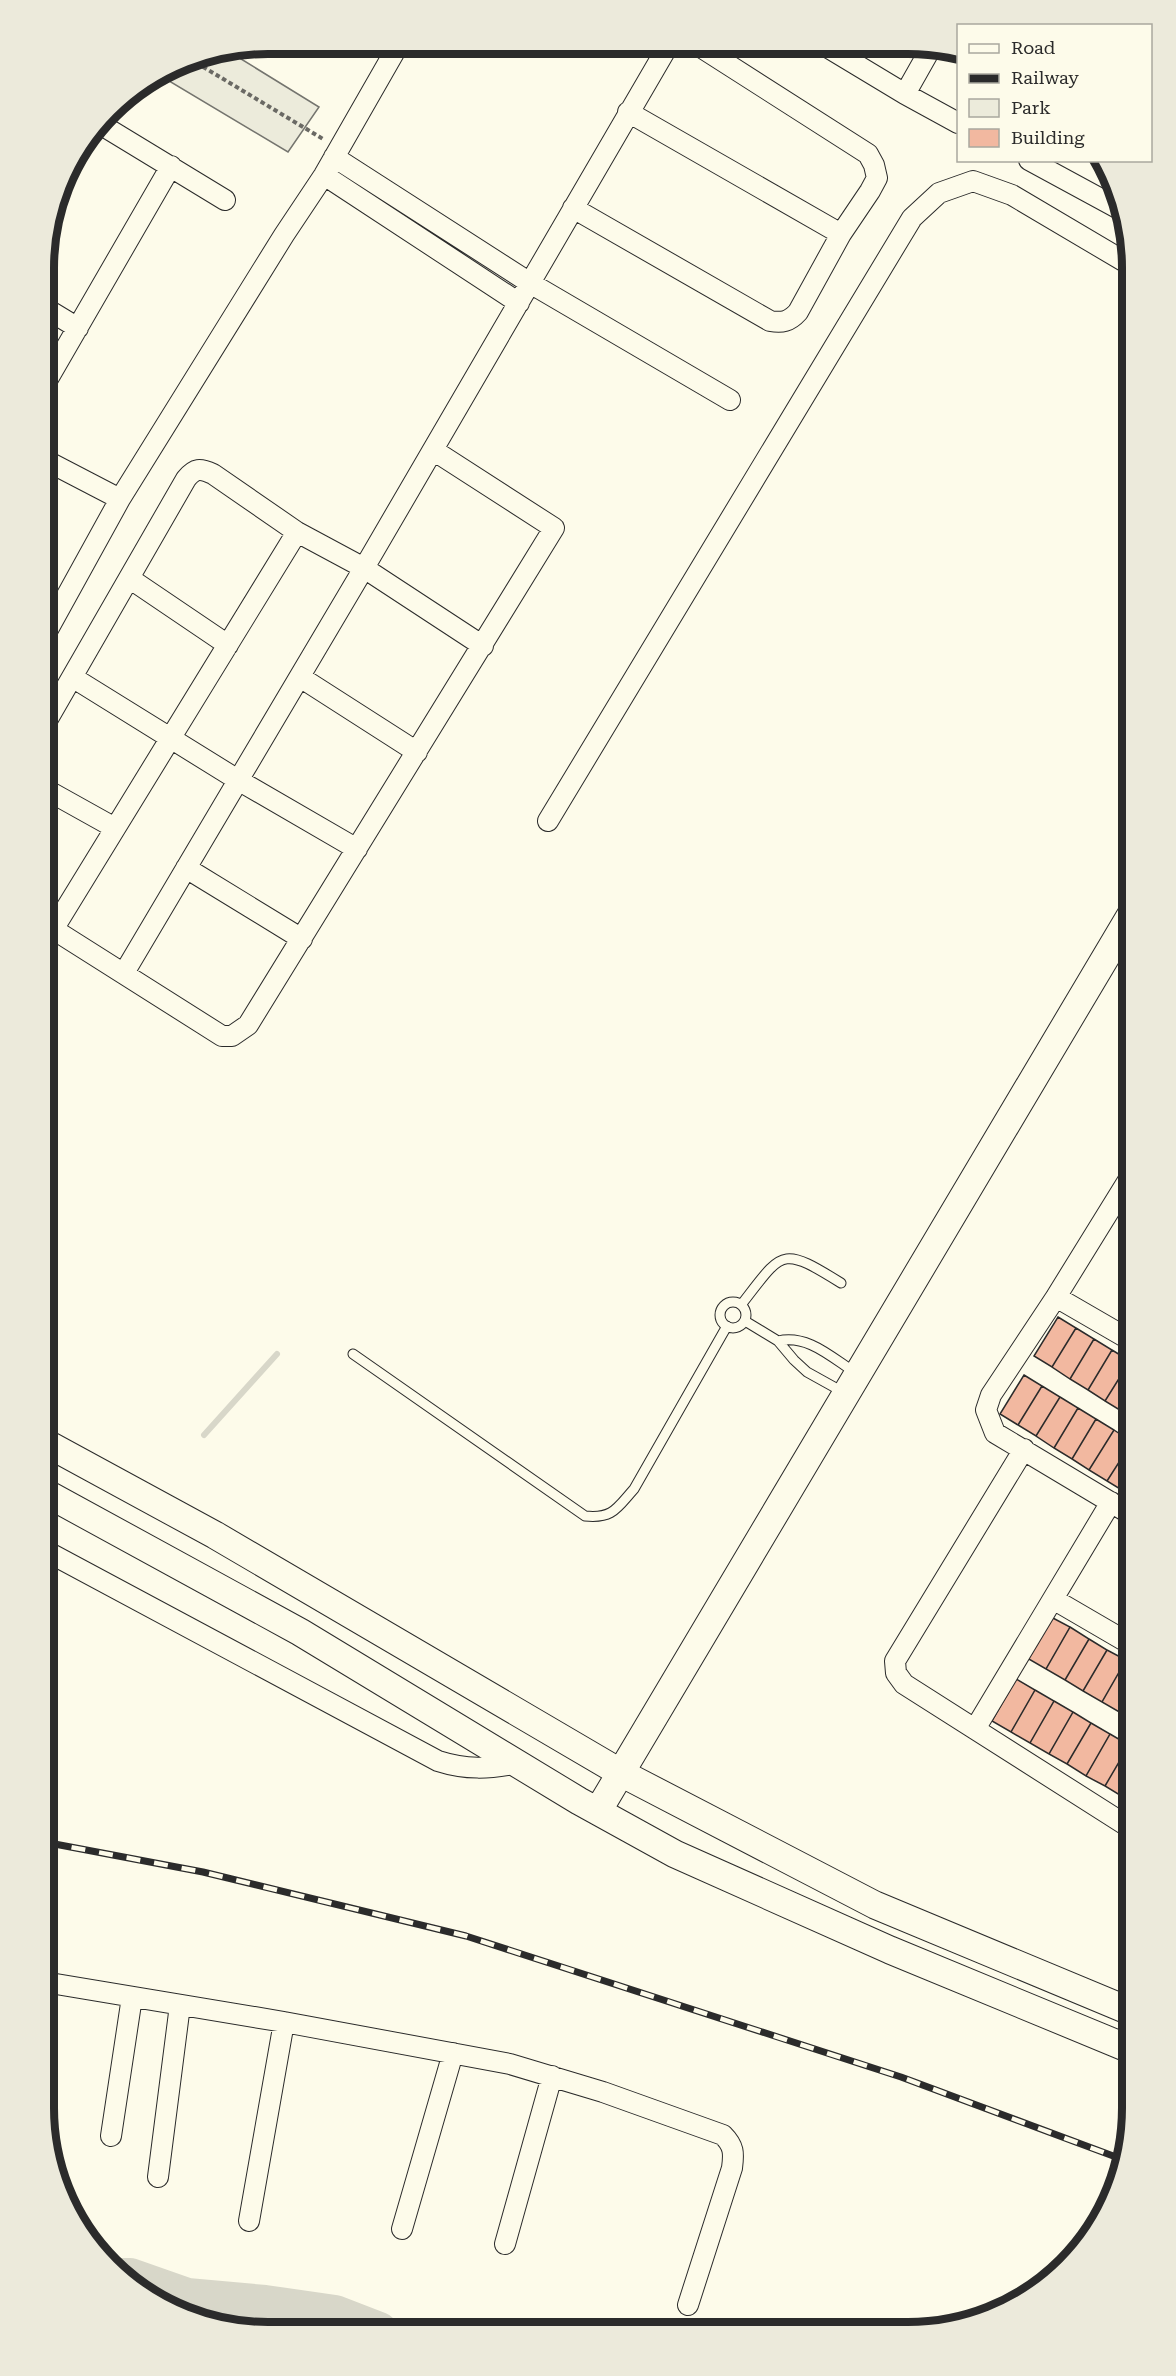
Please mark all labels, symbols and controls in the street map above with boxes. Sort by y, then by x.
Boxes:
legend [957,24,1152,162]
text: Road [1011,37,1056,58]
text: Railway [1011,67,1079,88]
text: Park [1011,97,1051,118]
text: Building [1011,127,1085,148]

